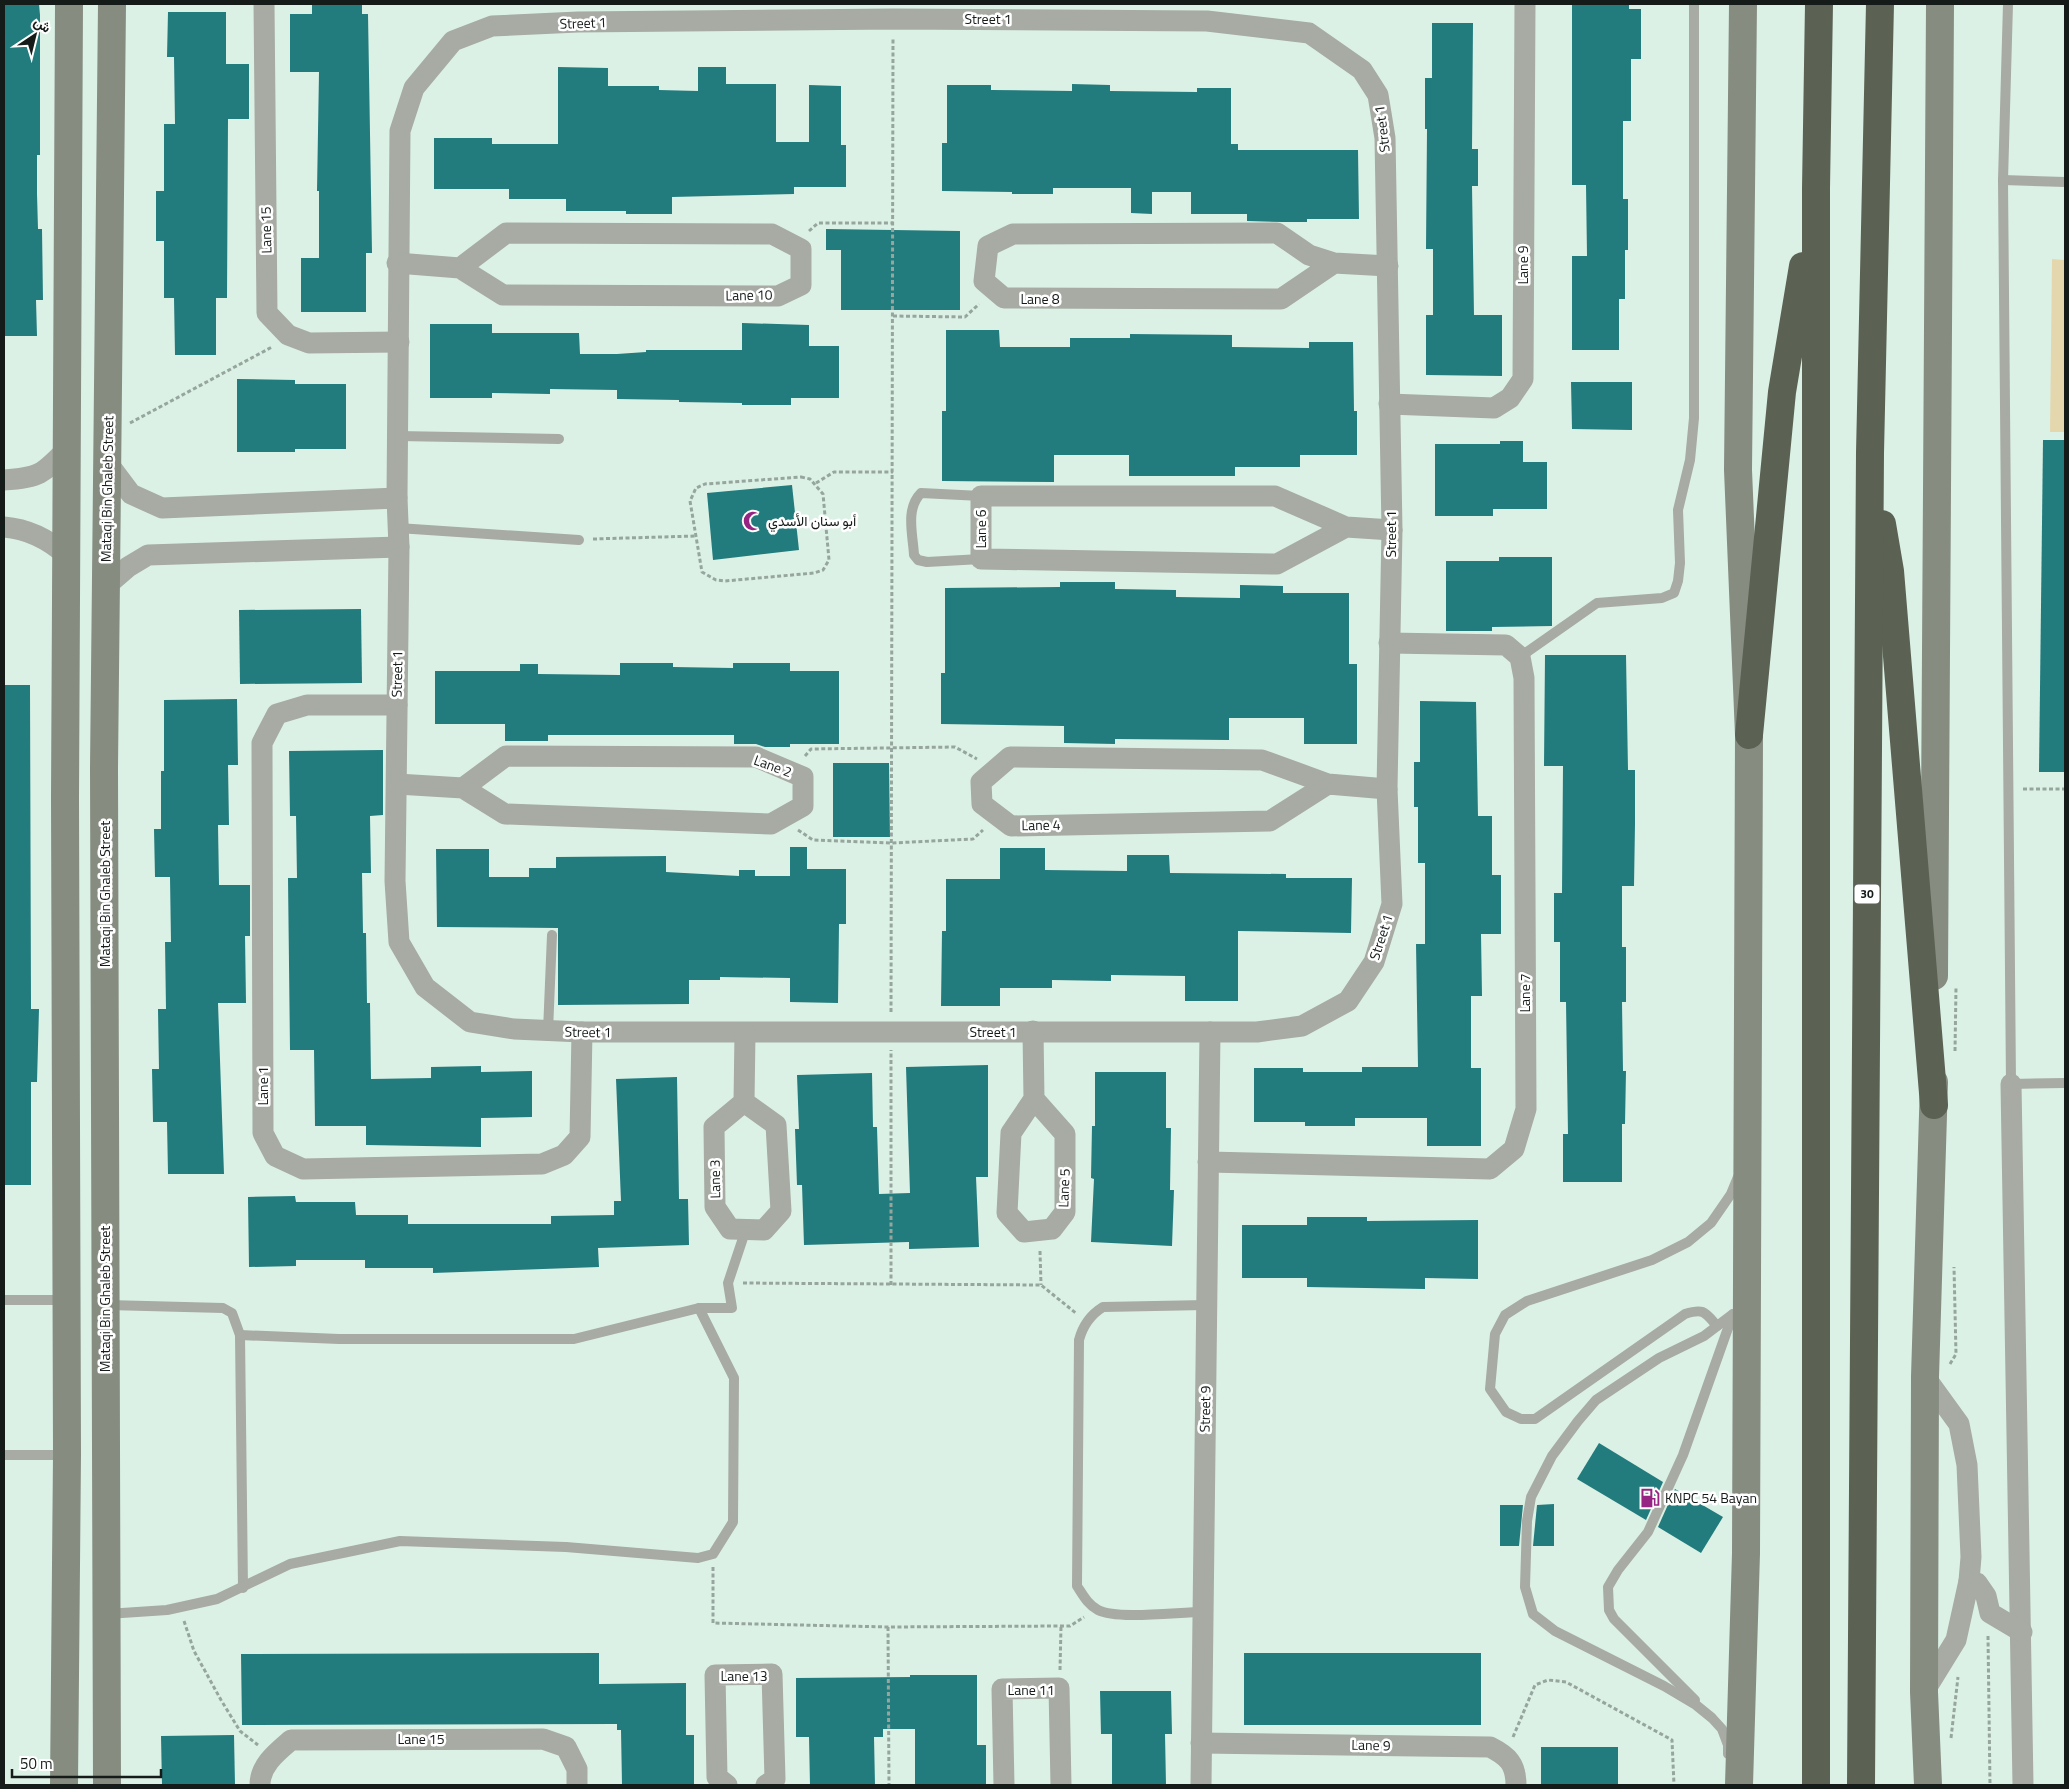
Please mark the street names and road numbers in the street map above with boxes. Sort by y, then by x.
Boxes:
street label: Street 1 [964,8,1012,29]
street label: Street 1 [559,11,607,34]
street label: Street 1 [1368,104,1395,154]
street label: Lane 15 [255,206,276,254]
street label: Lane 9 [1512,245,1533,285]
street label: Lane 10 [725,284,773,305]
street label: Lane 8 [1020,288,1060,309]
street label: Mataqi Bin Ghaleb Street [95,415,118,562]
street label: Lane 6 [970,509,991,549]
street label: Street 1 [1380,510,1401,558]
street label: Street 1 [386,650,407,698]
street label: Lane 2 [751,749,795,782]
street label: Lane 4 [1021,814,1061,835]
street label: Mataqi Bin Ghaleb Street [94,821,115,967]
road number: 30 [1854,884,1880,904]
street label: Street 1 [1363,911,1398,962]
street label: Lane 7 [1514,973,1535,1013]
street label: Street 1 [564,1021,612,1042]
street label: Street 1 [969,1021,1017,1042]
street label: Lane 1 [252,1066,273,1106]
street label: Lane 3 [704,1159,725,1199]
street label: Lane 5 [1052,1168,1075,1208]
street label: Mataqi Bin Ghaleb Street [94,1226,115,1372]
street label: Street 9 [1194,1385,1215,1433]
street label: Lane 13 [720,1665,768,1686]
street label: Lane 11 [1007,1679,1055,1700]
street label: Lane 15 [397,1728,445,1749]
street label: Lane 9 [1351,1734,1391,1755]

